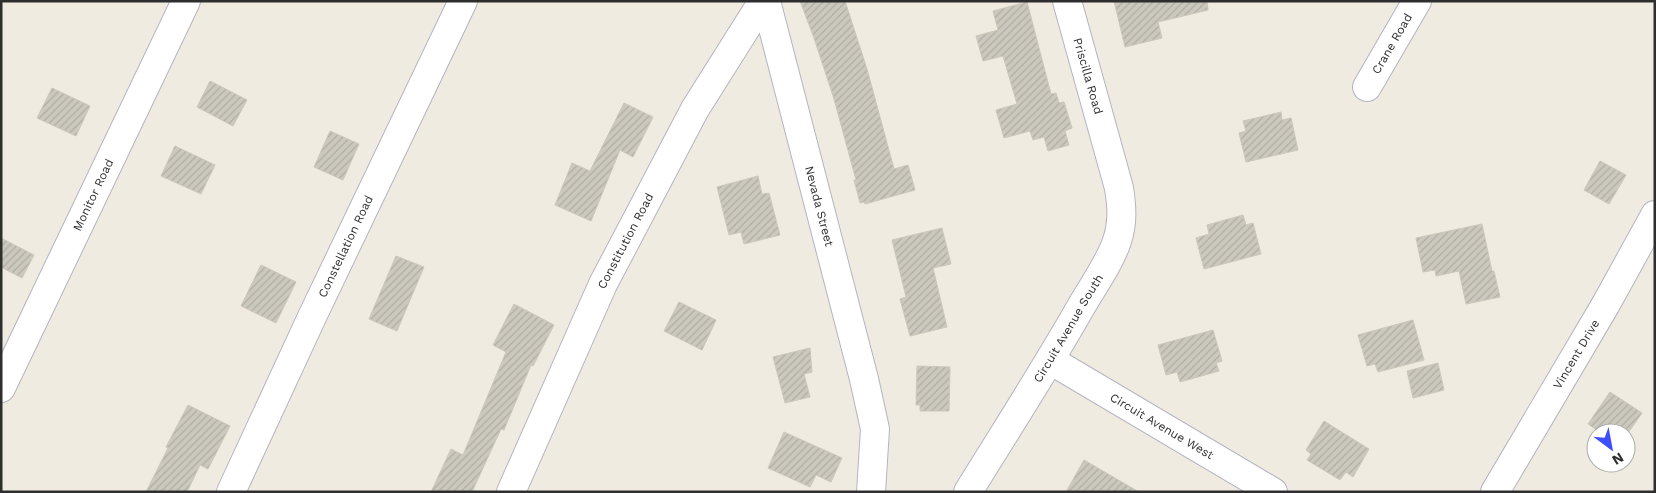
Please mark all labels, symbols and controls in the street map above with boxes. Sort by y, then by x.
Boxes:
street label: Crane Road [1369,11,1415,76]
street label: Priscilla Road [1070,36,1106,116]
street label: Monitor Road [70,157,116,233]
street label: Nevada Street [802,164,836,248]
street label: Constitution Road [595,191,656,291]
street label: Constellation Road [315,193,376,300]
street label: Circuit Avenue South [1031,272,1106,385]
street label: Vincent Drive [1550,317,1602,392]
street label: Circuit Avenue West [1108,390,1216,462]
north arrow [1586,423,1636,473]
text: N [1609,449,1627,469]

